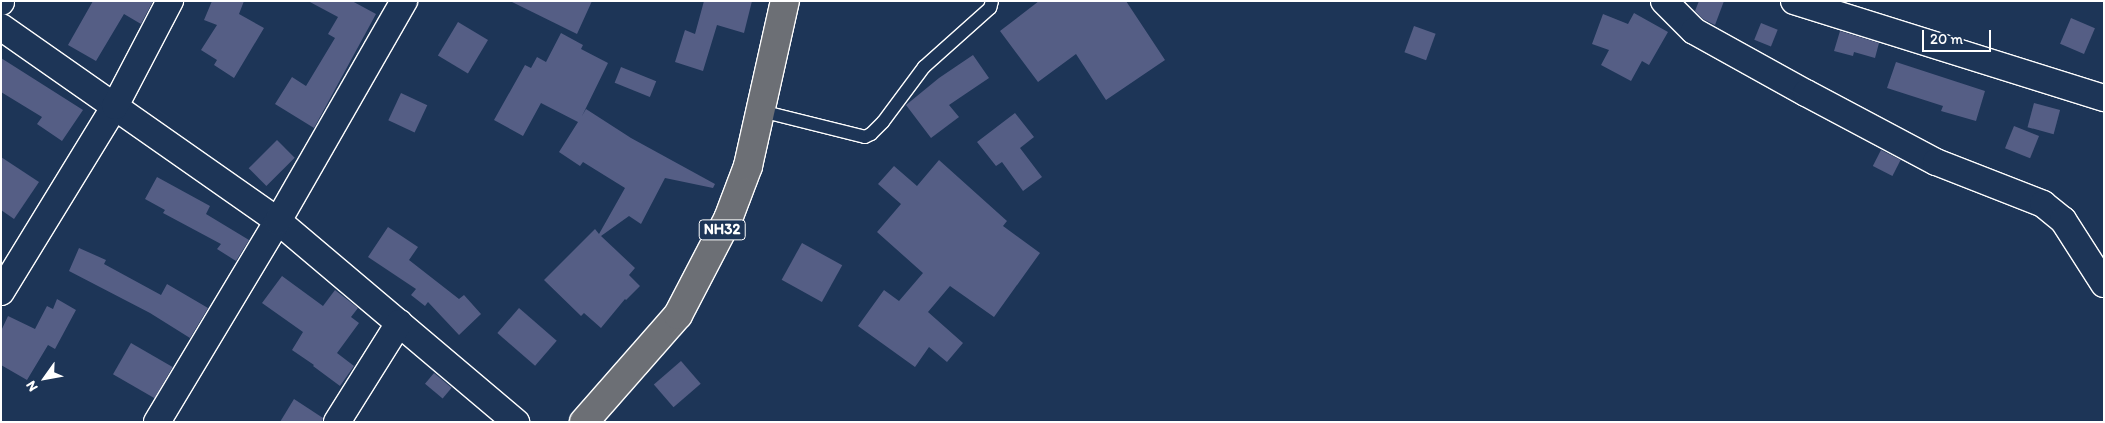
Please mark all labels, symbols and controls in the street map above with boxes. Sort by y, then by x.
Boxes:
scale bar [1925,20,1994,52]
text: 20 m [1930,30,1963,48]
road number: NH32 [698,218,746,242]
north arrow [20,353,70,403]
text: N [22,378,42,395]

